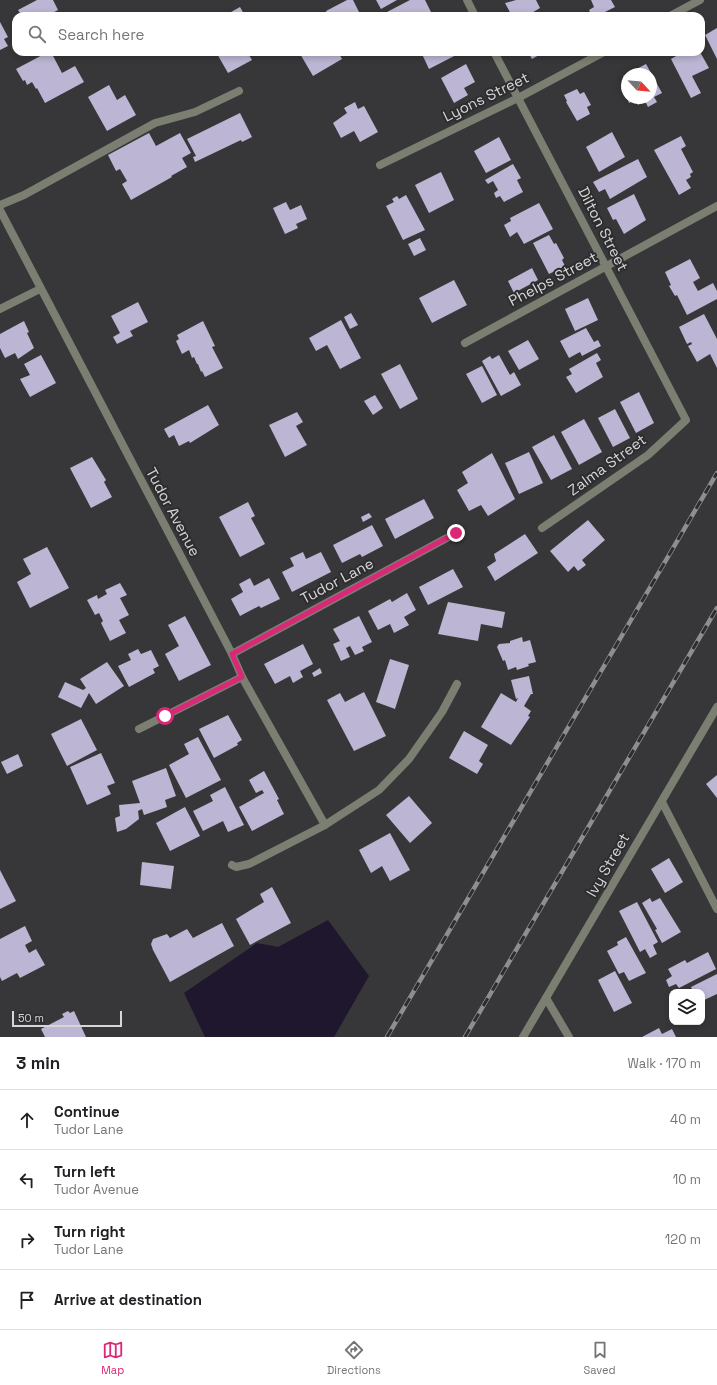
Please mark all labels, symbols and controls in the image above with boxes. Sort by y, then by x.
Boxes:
search box [12,12,705,56]
icon: search [26,23,48,45]
text: Search here [58,25,144,44]
street label: Lyons Street [440,68,532,126]
north arrow [621,68,657,104]
street label: Dilton Street [574,183,633,274]
street label: Phelps Street [505,247,601,310]
street label: Zalma Street [564,430,650,499]
street label: Tudor Avenue [142,464,205,560]
route end [447,524,465,542]
street label: Tudor Lane [297,553,377,608]
route start [156,707,174,725]
street label: Ivy Street [582,829,633,900]
map controls [669,989,705,1025]
button: layers [669,989,705,1025]
scale bar [12,1009,122,1028]
text: 50 m [18,1011,44,1025]
text: 3 min [16,1052,60,1074]
text: Walk · 170 m [627,1055,701,1072]
text: Continue [54,1102,120,1121]
icon: ahead [16,1109,38,1131]
text: 40 m [670,1111,701,1128]
text: Tudor Lane [54,1121,124,1138]
text: Turn left [54,1162,116,1181]
icon: left [16,1169,38,1191]
text: 10 m [673,1171,701,1188]
text: Tudor Avenue [54,1181,139,1198]
text: Turn right [54,1222,125,1241]
icon: right [16,1229,38,1251]
text: 120 m [665,1231,701,1248]
text: Tudor Lane [54,1241,124,1258]
icon: arrive [16,1289,38,1311]
text: Arrive at destination [54,1290,202,1309]
tab: Map [101,1339,124,1377]
tab: Directions [327,1339,381,1377]
tab: Saved [584,1339,616,1377]

